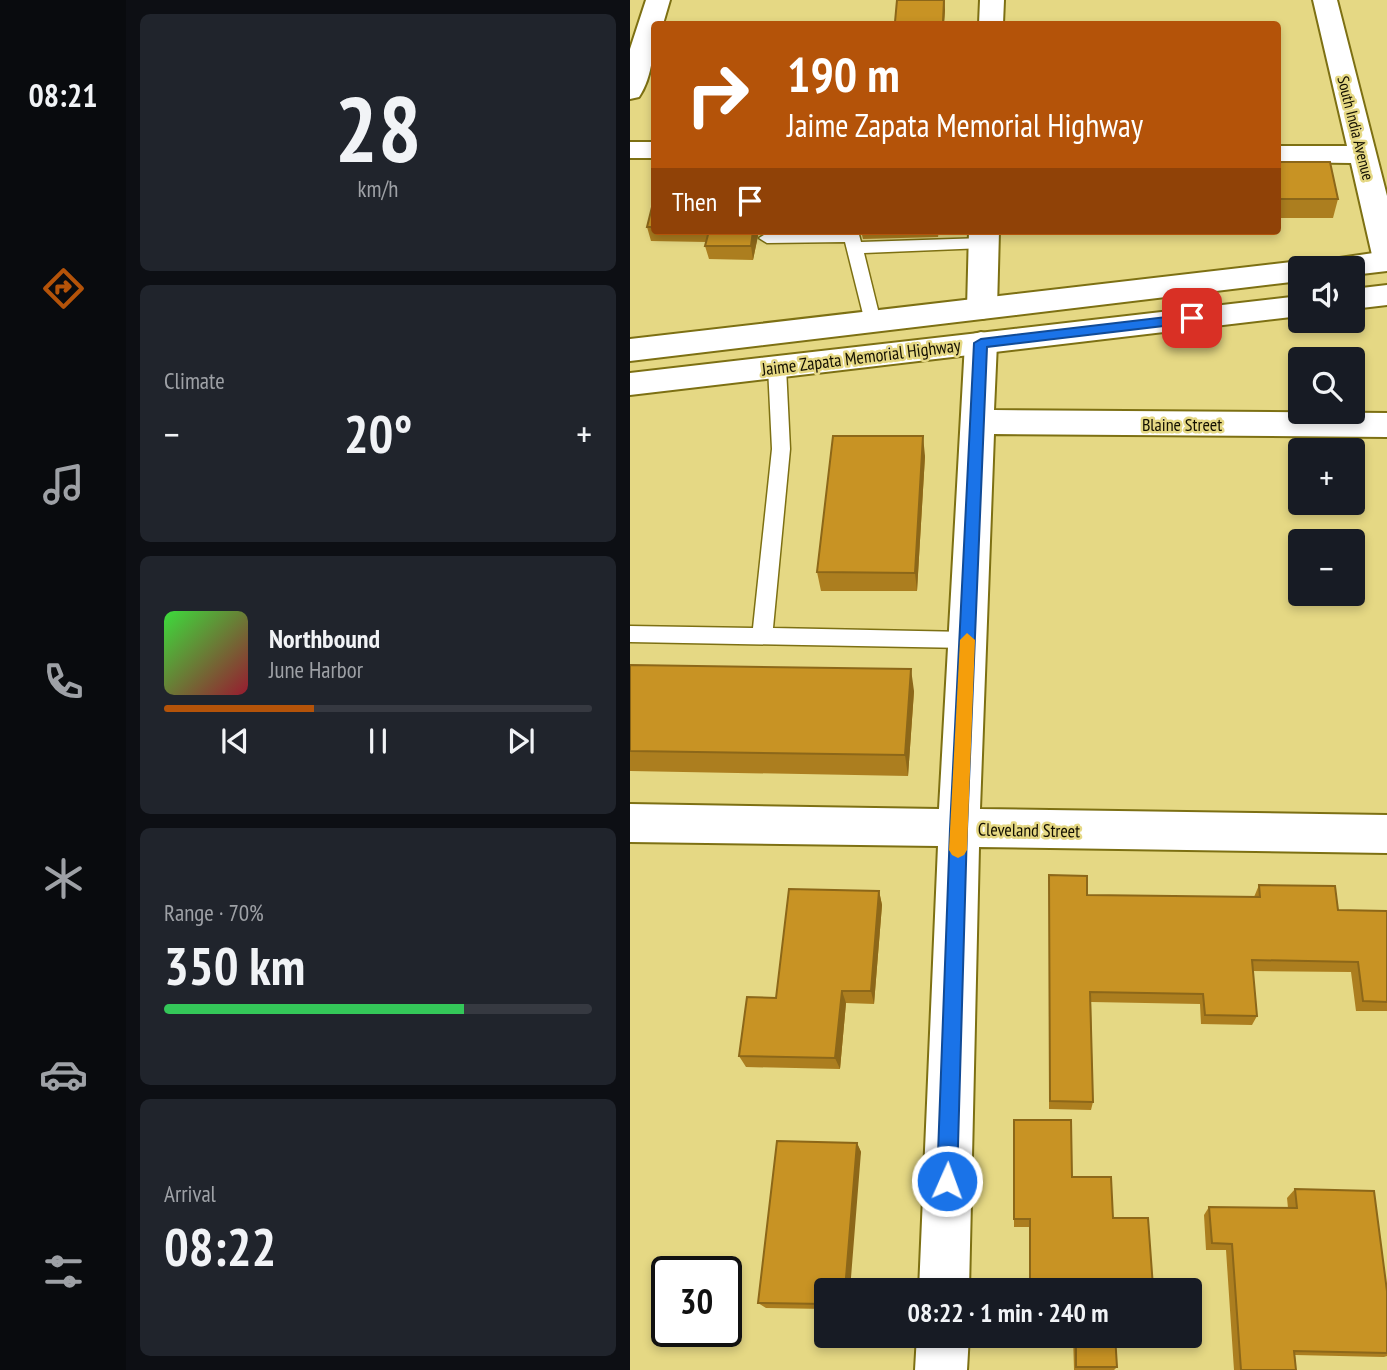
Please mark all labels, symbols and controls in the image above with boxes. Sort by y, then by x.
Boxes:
text: 190 m [787,42,900,106]
icon: right [672,49,763,140]
text: 28 [335,69,422,187]
text: 08:21 [28,74,98,116]
street label: South India Avenue [1333,74,1379,182]
text: Jaime Zapata Memorial Highway [787,104,1143,146]
text: km/h [358,174,398,203]
icon: arrive [731,182,769,220]
text: Then [672,185,717,218]
map controls [1288,256,1365,606]
button: sound [1288,256,1365,333]
icon: directions [39,264,88,313]
pin [1162,288,1222,348]
icon: arrive [1173,299,1211,337]
street label: Jaime Zapata Memorial Highway [759,333,962,381]
button: search [1288,347,1365,424]
text: Climate [164,366,225,395]
text: 20° [344,400,412,467]
text: − [164,409,180,458]
text: + [576,409,592,458]
street label: Blaine Street [1142,413,1222,436]
button: + [1288,438,1365,515]
icon: music [39,460,88,509]
button: − [1288,529,1365,606]
text: Northbound [269,622,380,655]
text: June Harbor [269,655,363,684]
icon: phone [39,657,88,706]
icon: previous [216,722,254,760]
icon: pause [359,722,397,760]
icon: next [502,722,540,760]
street label: Cleveland Street [978,818,1080,842]
icon: climate [39,854,88,903]
text: Range · 70% [164,898,264,927]
text: 350 km [164,932,305,999]
icon: car [39,1050,88,1099]
position arrow [910,1144,984,1218]
text: Arrival [164,1179,216,1208]
text: 08:22 [164,1213,276,1280]
icon: filters [39,1247,88,1296]
speed limit sign: 30 [651,1256,742,1347]
text: 08:22 · 1 min · 240 m [908,1296,1108,1329]

